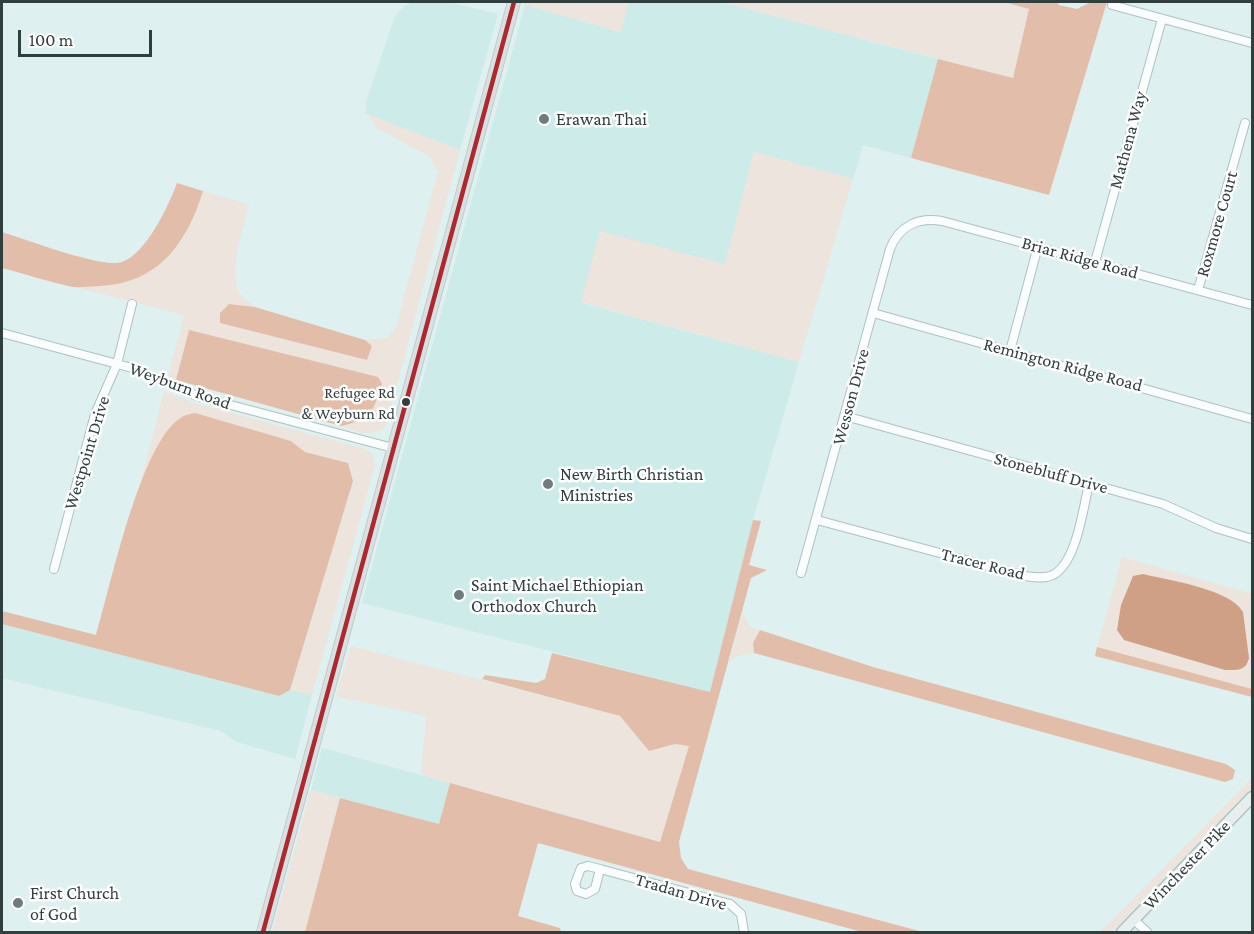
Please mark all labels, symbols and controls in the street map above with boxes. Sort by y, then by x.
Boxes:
scale bar [21,18,154,56]
text: 100 m [29,30,73,50]
street label: Mathena Way [1105,89,1151,191]
place label: Erawan Thai [556,108,647,130]
marker: Erawan Thai [537,112,551,126]
street label: Roxmore Court [1192,169,1242,279]
street label: Briar Ridge Road [1019,232,1141,284]
street label: Remington Ridge Road [981,333,1145,397]
street label: Wesson Drive [828,346,874,448]
street label: Weyburn Road [126,358,234,414]
place label: Refugee Rd & Weyburn Rd [301,383,395,421]
street label: Westpoint Drive [59,393,115,513]
marker: Refugee Rd & Weyburn Rd [400,396,412,408]
street label: Stonebluff Drive [992,447,1110,499]
place label: New Birth Christian Ministries [560,463,703,506]
marker: New Birth Christian Ministries [541,477,555,491]
street label: Tracer Road [939,543,1027,585]
place label: Saint Michael Ethiopian Orthodox Church [471,574,644,616]
marker: Saint Michael Ethiopian Orthodox Church [452,588,466,602]
street label: Winchester Pike [1139,816,1235,914]
street label: Tradan Drive [633,869,729,915]
place label: First Church of God [30,882,119,924]
marker: First Church of God [11,896,25,910]

